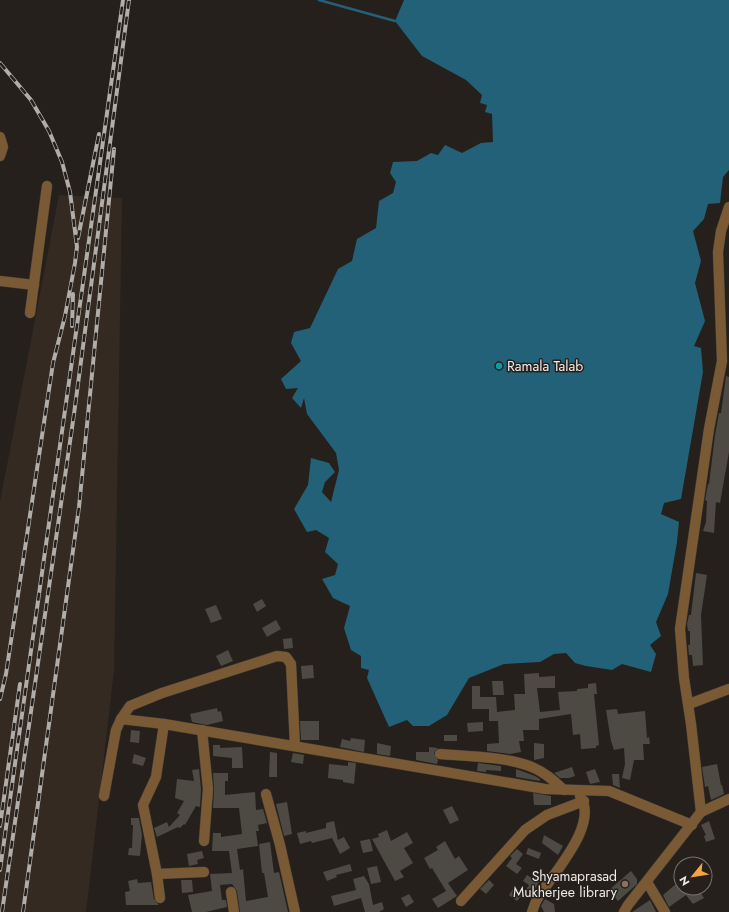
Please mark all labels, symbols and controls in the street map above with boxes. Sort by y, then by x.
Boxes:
place label: Ramala Talab [507,356,583,376]
marker: Ramala Talab [494,361,504,371]
north arrow [673,856,713,896]
place label: Shyamaprasad Mukherjee library [513,866,618,902]
text: N [675,873,693,889]
marker: Shyamaprasad Mukherjee library [620,879,630,889]

